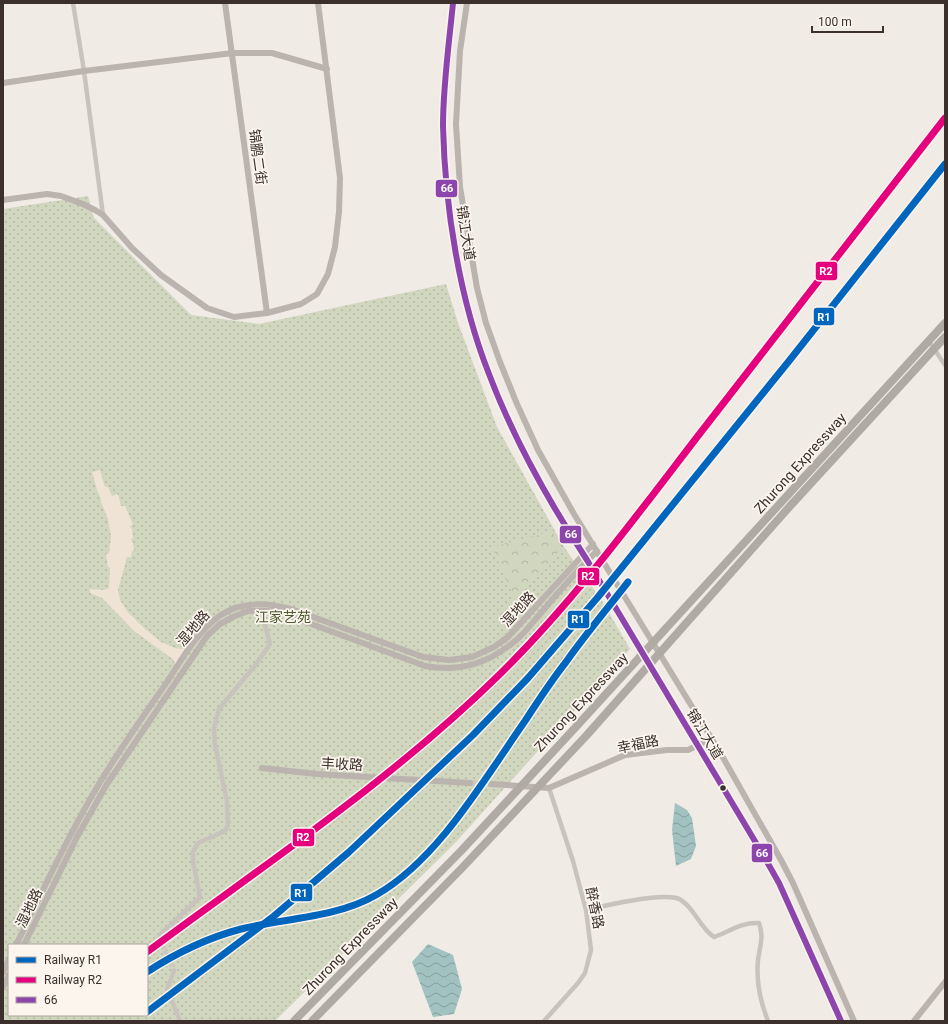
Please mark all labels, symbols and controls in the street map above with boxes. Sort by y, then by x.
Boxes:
scale bar [812,8,883,34]
text: 100 m [818,15,852,29]
street label: 锦鹏二街 [246,128,270,186]
line badge: 66 [435,179,458,198]
text: 66 [441,182,453,195]
street label: 锦江大道 [454,204,478,262]
line badge: R2 [815,261,838,281]
text: R2 [819,265,833,278]
line badge: R1 [813,307,835,326]
text: R1 [817,311,831,324]
street label: Zhurong Expressway [751,409,849,516]
line badge: 66 [559,525,582,544]
text: 66 [565,528,577,541]
line badge: R2 [577,567,600,586]
text: R2 [581,570,595,583]
street label: 湿地路 [498,588,538,630]
street label: 湿地路 [173,607,213,649]
park label: 江家艺苑 [255,609,311,625]
line badge: R1 [567,610,590,629]
text: R1 [571,613,585,626]
street label: Zhurong Expressway [531,649,631,755]
street label: 锦江大道 [684,706,726,762]
street label: 幸福路 [616,732,660,756]
street label: 丰收路 [321,755,363,773]
unlabelled marker [718,783,728,793]
line badge: R2 [292,828,315,847]
text: R2 [296,831,310,844]
line badge: 66 [751,843,773,863]
text: 66 [756,847,768,860]
line badge: R1 [290,883,313,902]
street label: 湿地路 [13,886,45,930]
street label: 醉香路 [583,886,607,930]
text: R1 [294,887,308,900]
street label: Zhurong Expressway [299,894,401,998]
legend [8,944,148,1016]
text: Railway R1 [44,953,102,967]
text: Railway R2 [44,973,102,987]
text: 66 [44,993,58,1007]

